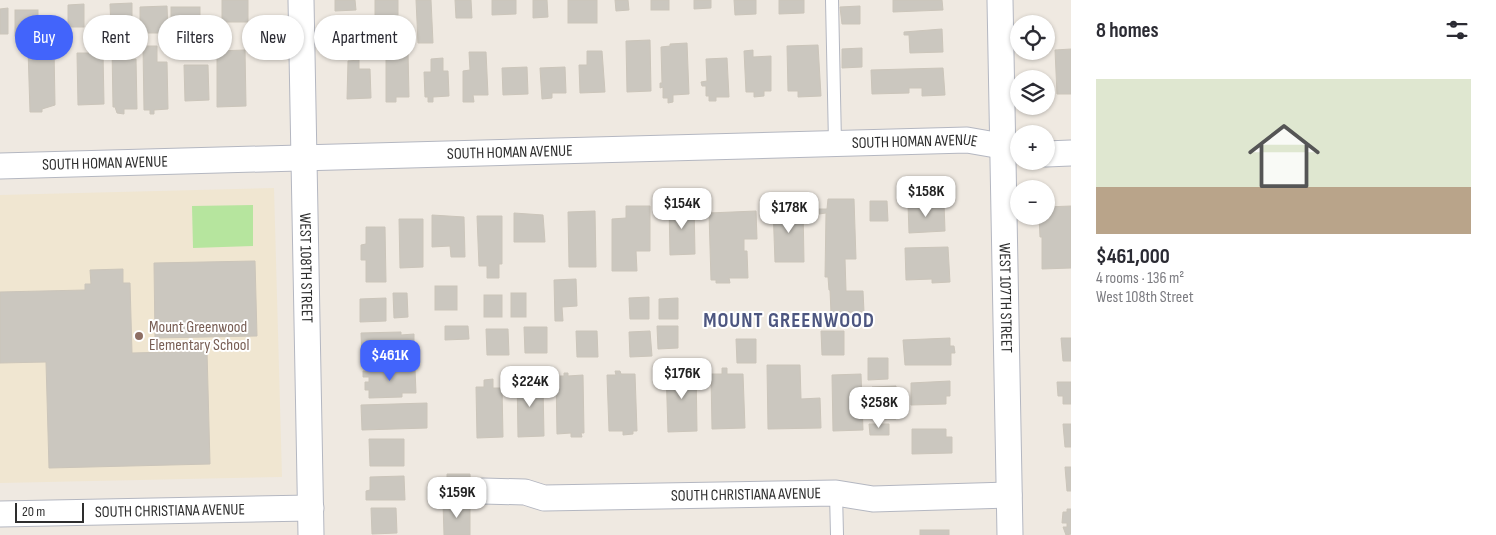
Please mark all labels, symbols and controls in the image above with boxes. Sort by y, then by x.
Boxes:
chip: Buy [15,15,73,60]
chip: Rent [83,15,148,60]
chip: Filters [158,15,232,60]
chip: New [242,15,304,60]
chip: Apartment [314,15,416,60]
map controls [1010,15,1055,225]
button: locate [1010,15,1055,60]
icon: filters [1443,16,1471,44]
text: 8 homes [1096,18,1159,43]
button: layers [1010,70,1055,115]
icon: home [1239,111,1329,201]
button: + [1010,125,1055,170]
street label: SOUTH HOMAN AVENUE [852,130,979,153]
street label: SOUTH HOMAN AVENUE [447,141,573,163]
street label: SOUTH HOMAN AVENUE [42,152,168,174]
pin: $158K [891,176,961,218]
button: − [1010,180,1055,225]
text: $158K [908,182,944,201]
pin: $154K [647,188,717,230]
pin: $178K [754,192,824,234]
text: $154K [664,194,700,213]
text: $178K [771,198,807,217]
street label: WEST 108TH STREET [295,213,317,324]
street label: WEST 107TH STREET [995,243,1016,354]
text: $461,000 [1096,244,1170,269]
text: 4 rooms · 136 m² [1096,269,1184,288]
text: West 108th Street [1096,288,1194,307]
district label: MOUNT GREENWOOD [703,308,875,333]
place label: Mount Greenwood Elementary School [149,318,249,355]
marker: Mount Greenwood Elementary School [133,330,145,342]
pin: $461K [355,340,425,382]
text: $461K [371,346,409,365]
pin: $176K [647,358,717,400]
text: $176K [664,364,700,383]
pin: $224K [495,366,565,408]
text: $224K [511,372,549,391]
pin: $258K [844,386,914,429]
text: $258K [860,393,898,412]
pin: $159K [422,476,492,519]
text: $159K [439,483,476,502]
street label: SOUTH CHRISTIANA AVENUE [671,484,821,505]
scale bar [15,500,84,523]
street label: SOUTH CHRISTIANA AVENUE [95,500,245,522]
text: 20 m [22,503,45,520]

